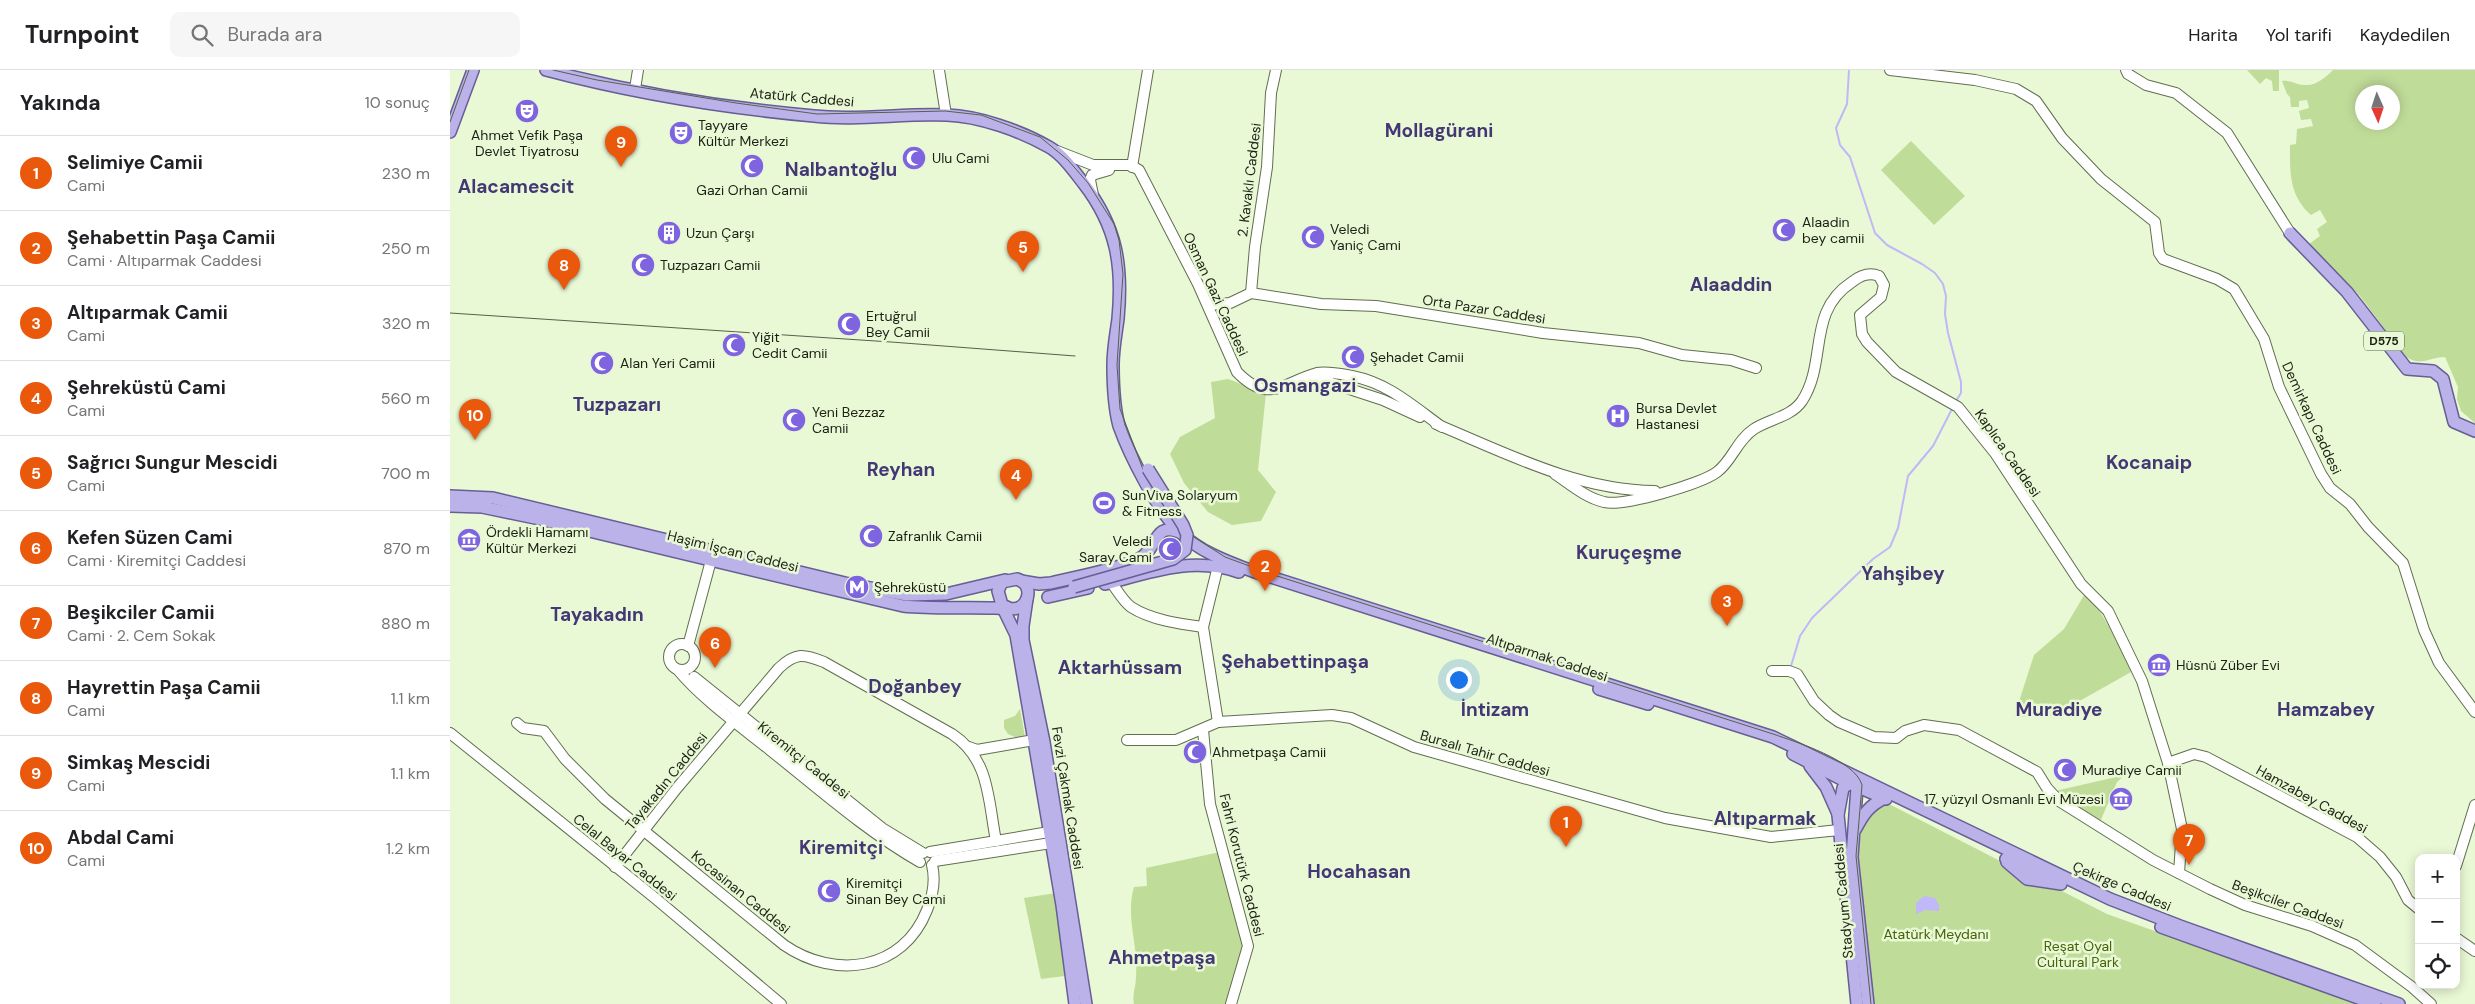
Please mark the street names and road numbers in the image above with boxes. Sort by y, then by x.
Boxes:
street label: Atatürk Caddesi [749,83,855,111]
street label: 2. Kavaklı Caddesi [1233,122,1265,238]
street label: Osman Gazi Caddesi [1179,229,1253,359]
street label: Orta Pazar Caddesi [1421,290,1547,328]
road number: D575 [2364,332,2404,350]
street label: Demirkapı Caddesi [2278,359,2346,477]
street label: Kaplıca Caddesi [1971,406,2045,500]
street label: Haşim İşcan Caddesi [666,526,800,576]
street label: Altıparmak Caddesi [1484,629,1610,685]
street label: Kiremitçi Caddesi [754,717,854,803]
street label: Fevzi Çakmak Caddesi [1048,725,1088,871]
street label: Bursalı Tahir Caddesi [1418,726,1552,780]
street label: Tayakadın Caddesi [621,728,711,834]
street label: Hamzabey Caddesi [2253,761,2371,837]
street label: Fahri Korutürk Caddesi [1216,792,1268,938]
street label: Celal Bayar Caddesi [569,810,681,904]
street label: Stadyum Caddesi [1829,843,1857,959]
street label: Kocasinan Caddesi [688,846,794,938]
street label: Çekirge Caddesi [2070,857,2174,915]
street label: Beşikciler Caddesi [2230,875,2346,933]

